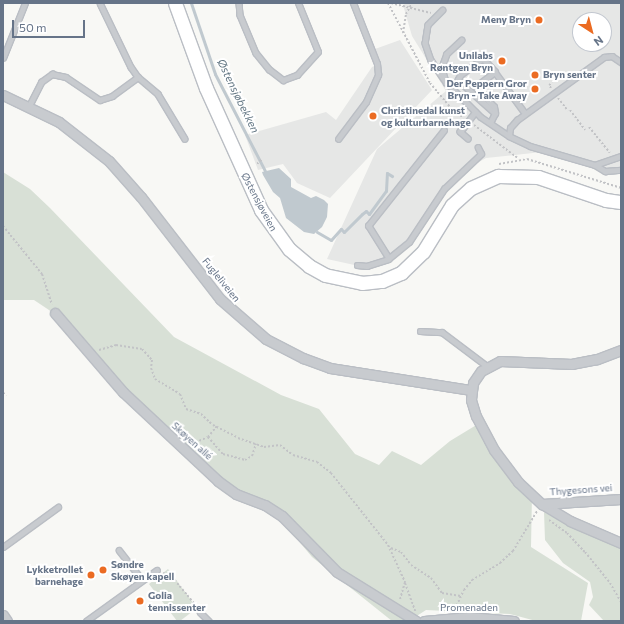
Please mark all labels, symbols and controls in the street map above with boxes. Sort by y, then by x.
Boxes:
scale bar [14,12,87,38]
north arrow [572,12,612,52]
place label: Meny Bryn [481,14,531,26]
marker: Meny Bryn [534,15,544,25]
text: 50 m [19,20,47,34]
text: N [592,34,606,49]
place label: Unilabs Røntgen Bryn [430,49,493,72]
marker: Unilabs Røntgen Bryn [496,55,508,67]
water label: Østensjøbekken [214,57,262,135]
place label: Bryn senter [543,69,596,81]
marker: Bryn senter [530,70,540,80]
place label: Der Peppern Gror Bryn - Take Away [446,77,527,100]
marker: Der Peppern Gror Bryn - Take Away [530,84,540,94]
place label: Christinedal kunst og kulturbarnehage [381,104,471,128]
marker: Christinedal kunst og kulturbarnehage [368,111,378,121]
street label: Østensjøveien [239,171,279,233]
street label: Fugleliveien [200,256,242,304]
street label: Skøyen allé [169,420,215,462]
street label: Thygesons vei [549,482,613,498]
place label: Søndre Skøyen kapell [111,558,174,582]
place label: Lykketrollet barnehage [27,563,83,586]
marker: Søndre Skøyen kapell [98,565,108,575]
marker: Lykketrollet barnehage [86,570,96,580]
place label: Golia tennissenter [148,589,206,612]
marker: Golia tennissenter [135,596,145,606]
street label: Promenaden [440,602,498,614]

